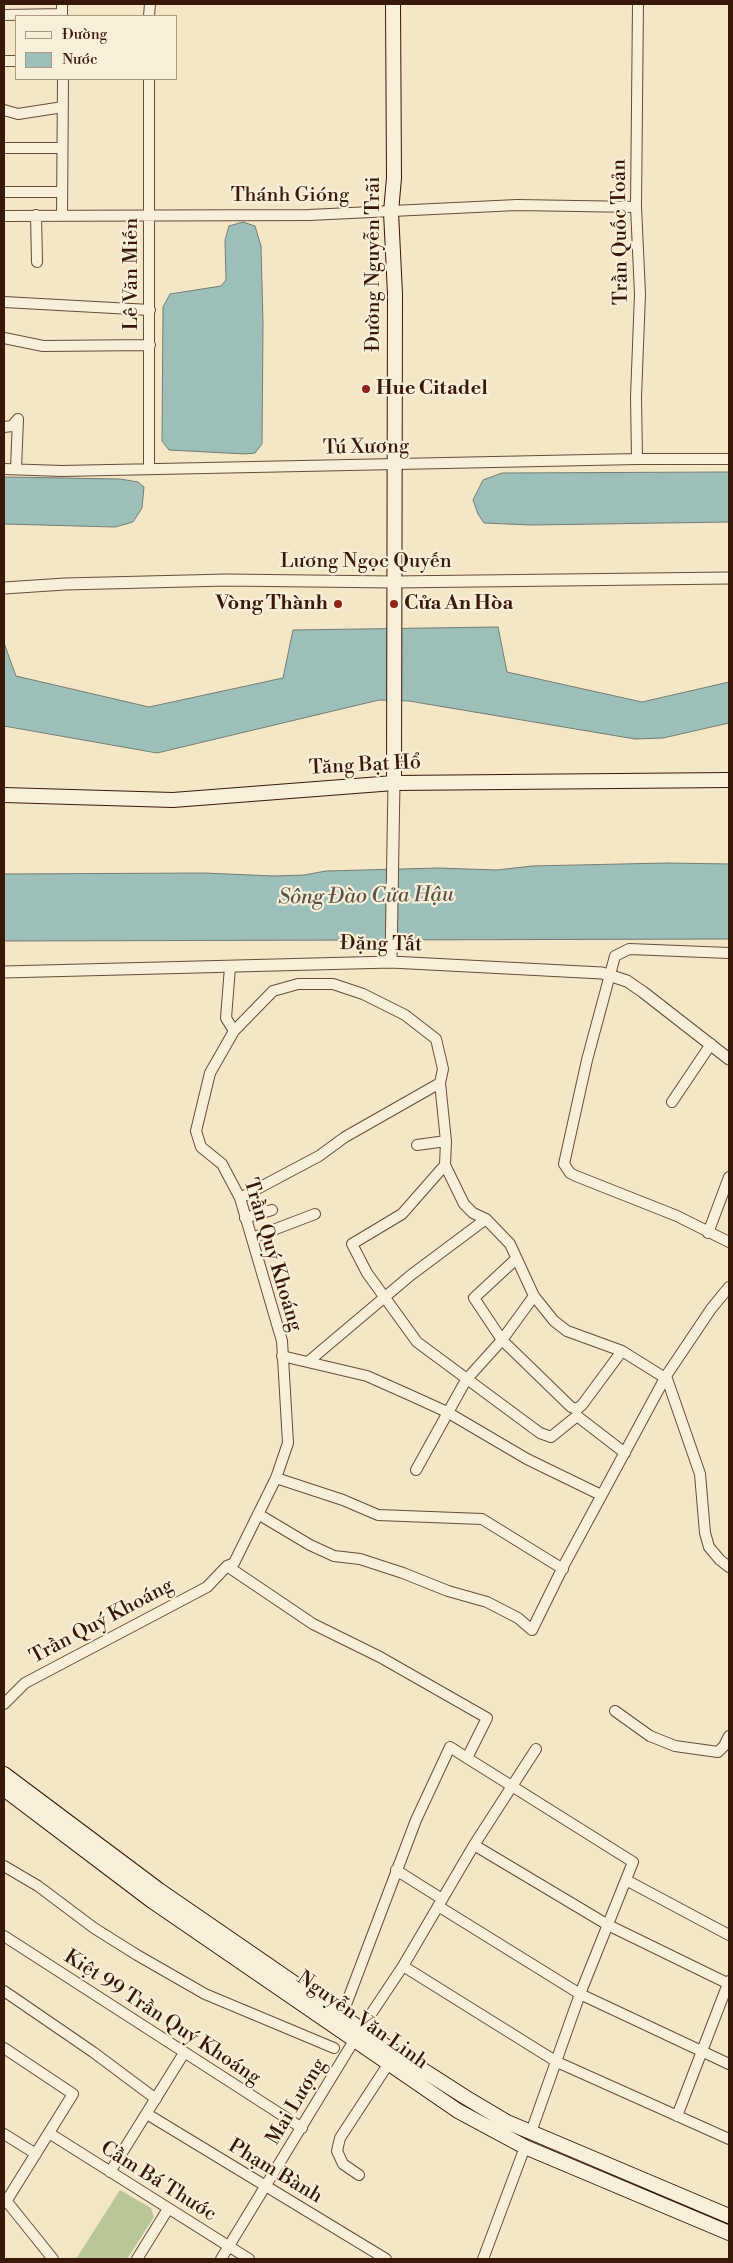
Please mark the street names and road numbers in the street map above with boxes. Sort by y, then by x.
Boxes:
street label: Trần Quốc Toản [608,159,634,305]
street label: Đường Nguyễn Trãi [362,176,386,352]
street label: Thánh Gióng [231,184,349,208]
street label: Lê Văn Miến [120,218,144,330]
street label: Tú Xương [323,435,409,461]
street label: Lương Ngọc Quyến [280,550,452,574]
street label: Tăng Bạt Hổ [308,751,422,781]
street label: Đặng Tất [340,932,422,958]
street label: Trần Quý Khoáng [237,1175,307,1335]
street label: Trần Quý Khoáng [26,1574,178,1670]
street label: Kiệt 99 Trần Quý Khoáng [59,1945,265,2091]
street label: Nguyễn Văn Linh [292,1967,432,2075]
street label: Mai Lượng [262,2054,332,2150]
street label: Phạm Bành [224,2135,326,2209]
street label: Cầm Bá Thước [96,2137,220,2227]

